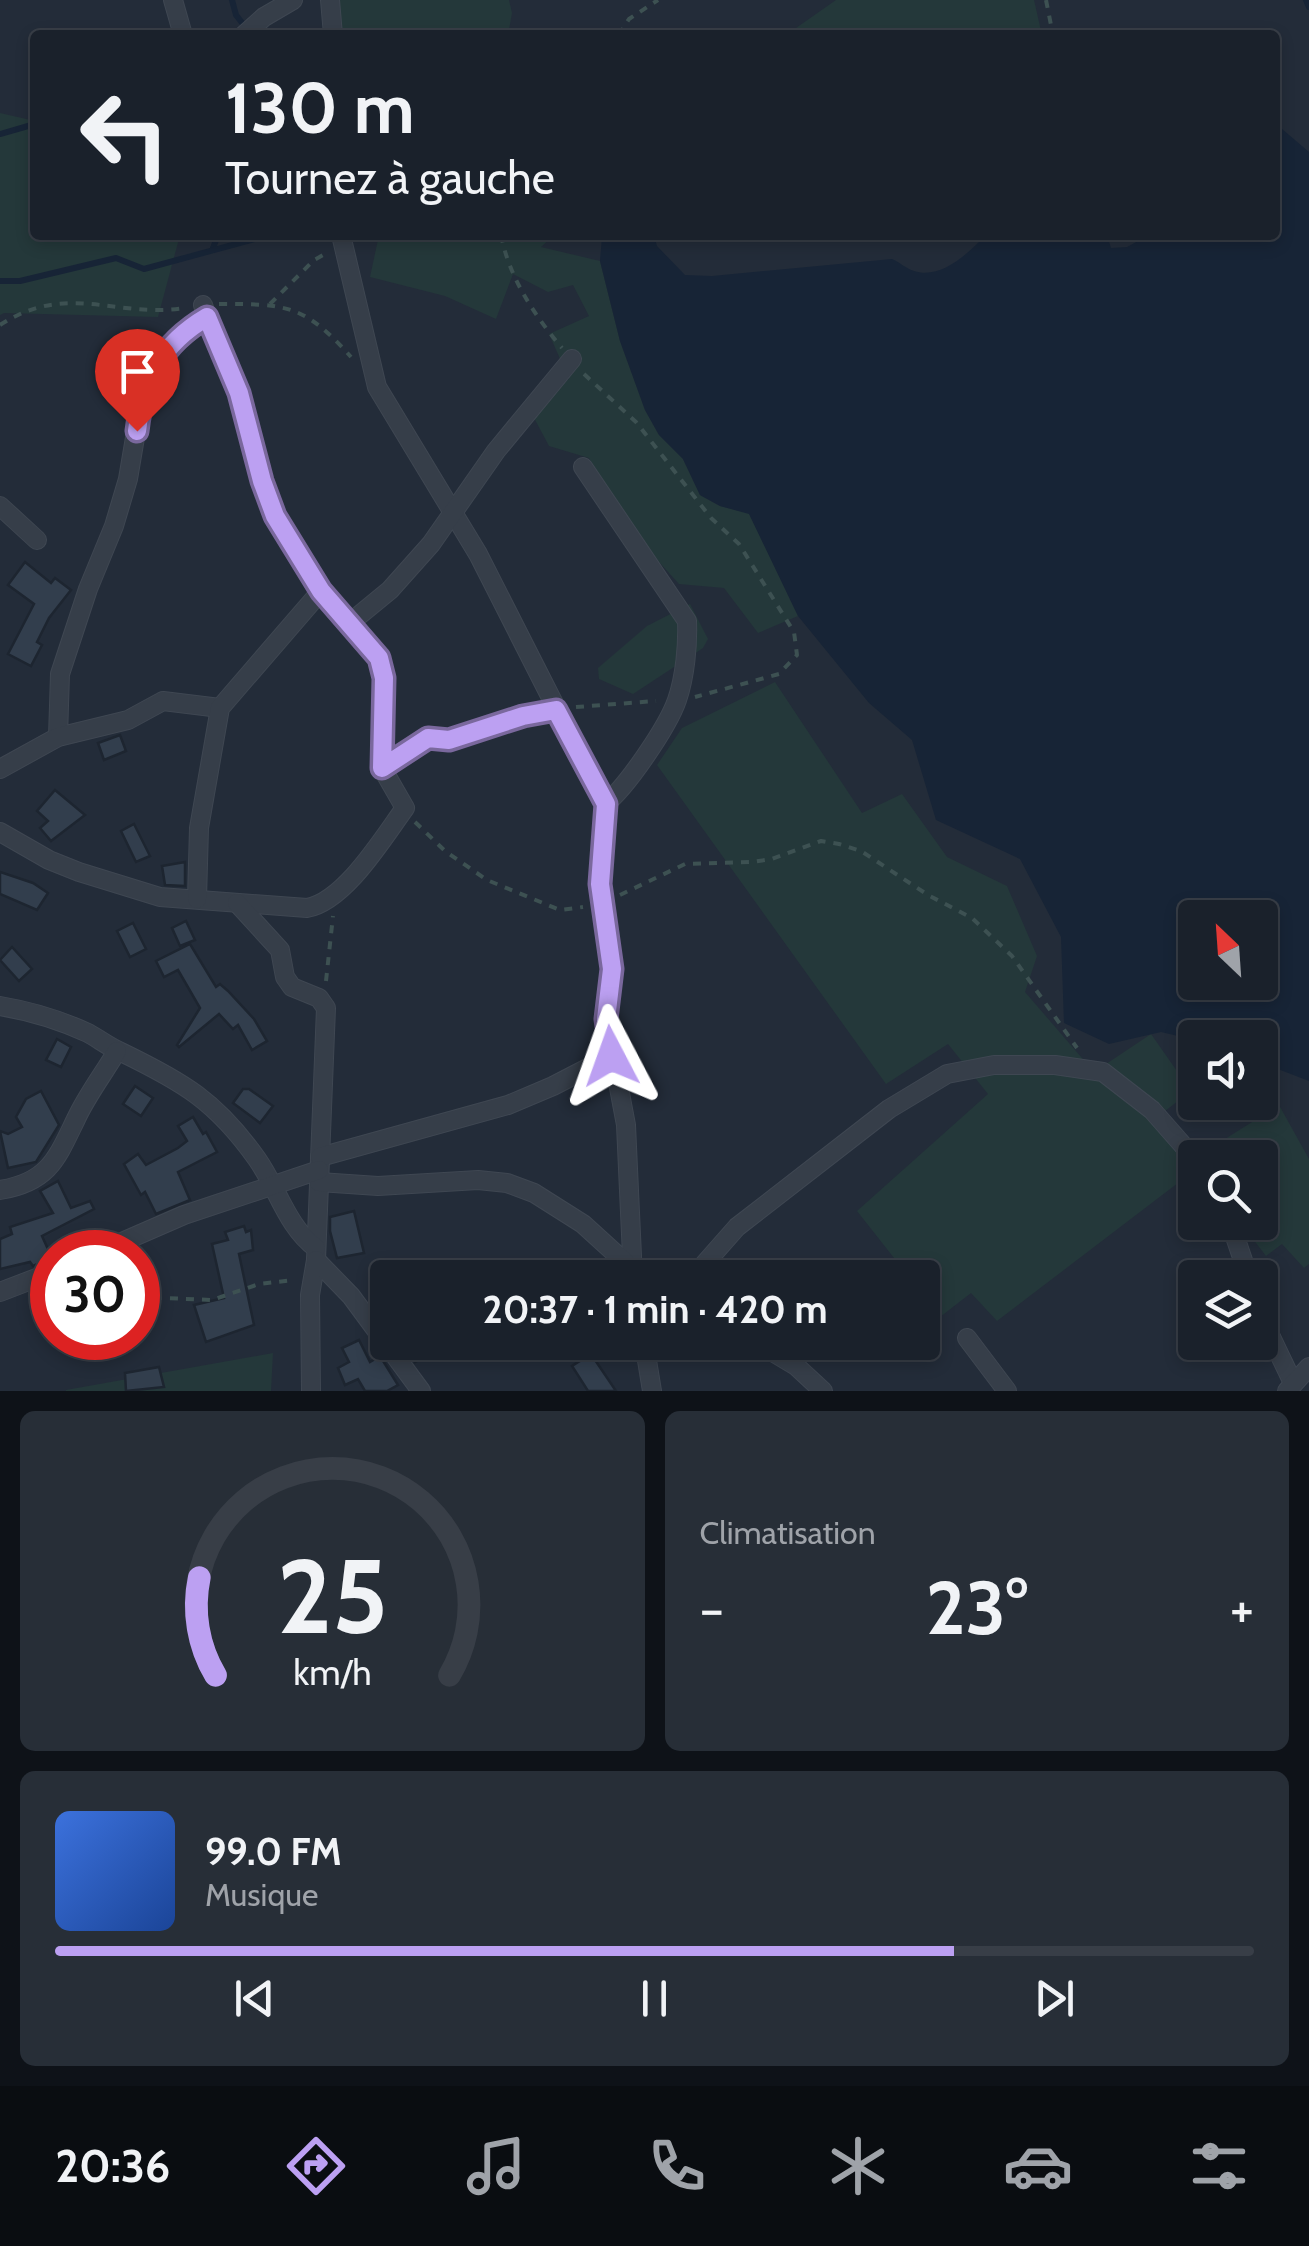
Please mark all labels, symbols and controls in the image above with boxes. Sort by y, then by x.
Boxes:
text: 130 m [225,65,415,151]
icon: left [60,70,190,200]
text: Tournez à gauche [225,151,555,205]
pin [95,329,180,432]
icon: arrive [110,344,165,399]
north arrow [1178,900,1278,1000]
map controls [1178,900,1278,1360]
position arrow [559,1004,663,1108]
button: sound [1178,1020,1278,1120]
button: search [1178,1140,1278,1240]
speed limit sign: 30 [30,1230,160,1360]
button: layers [1178,1260,1278,1360]
text: 20:37 · 1 min · 420 m [483,1286,827,1333]
text: Climatisation [700,1513,876,1552]
text: 25 [277,1533,388,1659]
text: 23° [926,1562,1028,1653]
text: − [700,1575,724,1642]
text: + [1230,1575,1254,1642]
text: km/h [293,1651,371,1694]
text: 99.0 FM [205,1828,342,1875]
text: Musique [205,1875,318,1914]
icon: previous [227,1971,282,2026]
icon: pause [627,1971,682,2026]
icon: next [1027,1971,1082,2026]
icon: directions [281,2131,351,2201]
icon: music [461,2131,531,2201]
icon: phone [642,2131,712,2201]
icon: climate [823,2131,893,2201]
icon: car [1003,2131,1073,2201]
icon: filters [1184,2131,1254,2201]
text: 20:36 [55,2139,170,2193]

